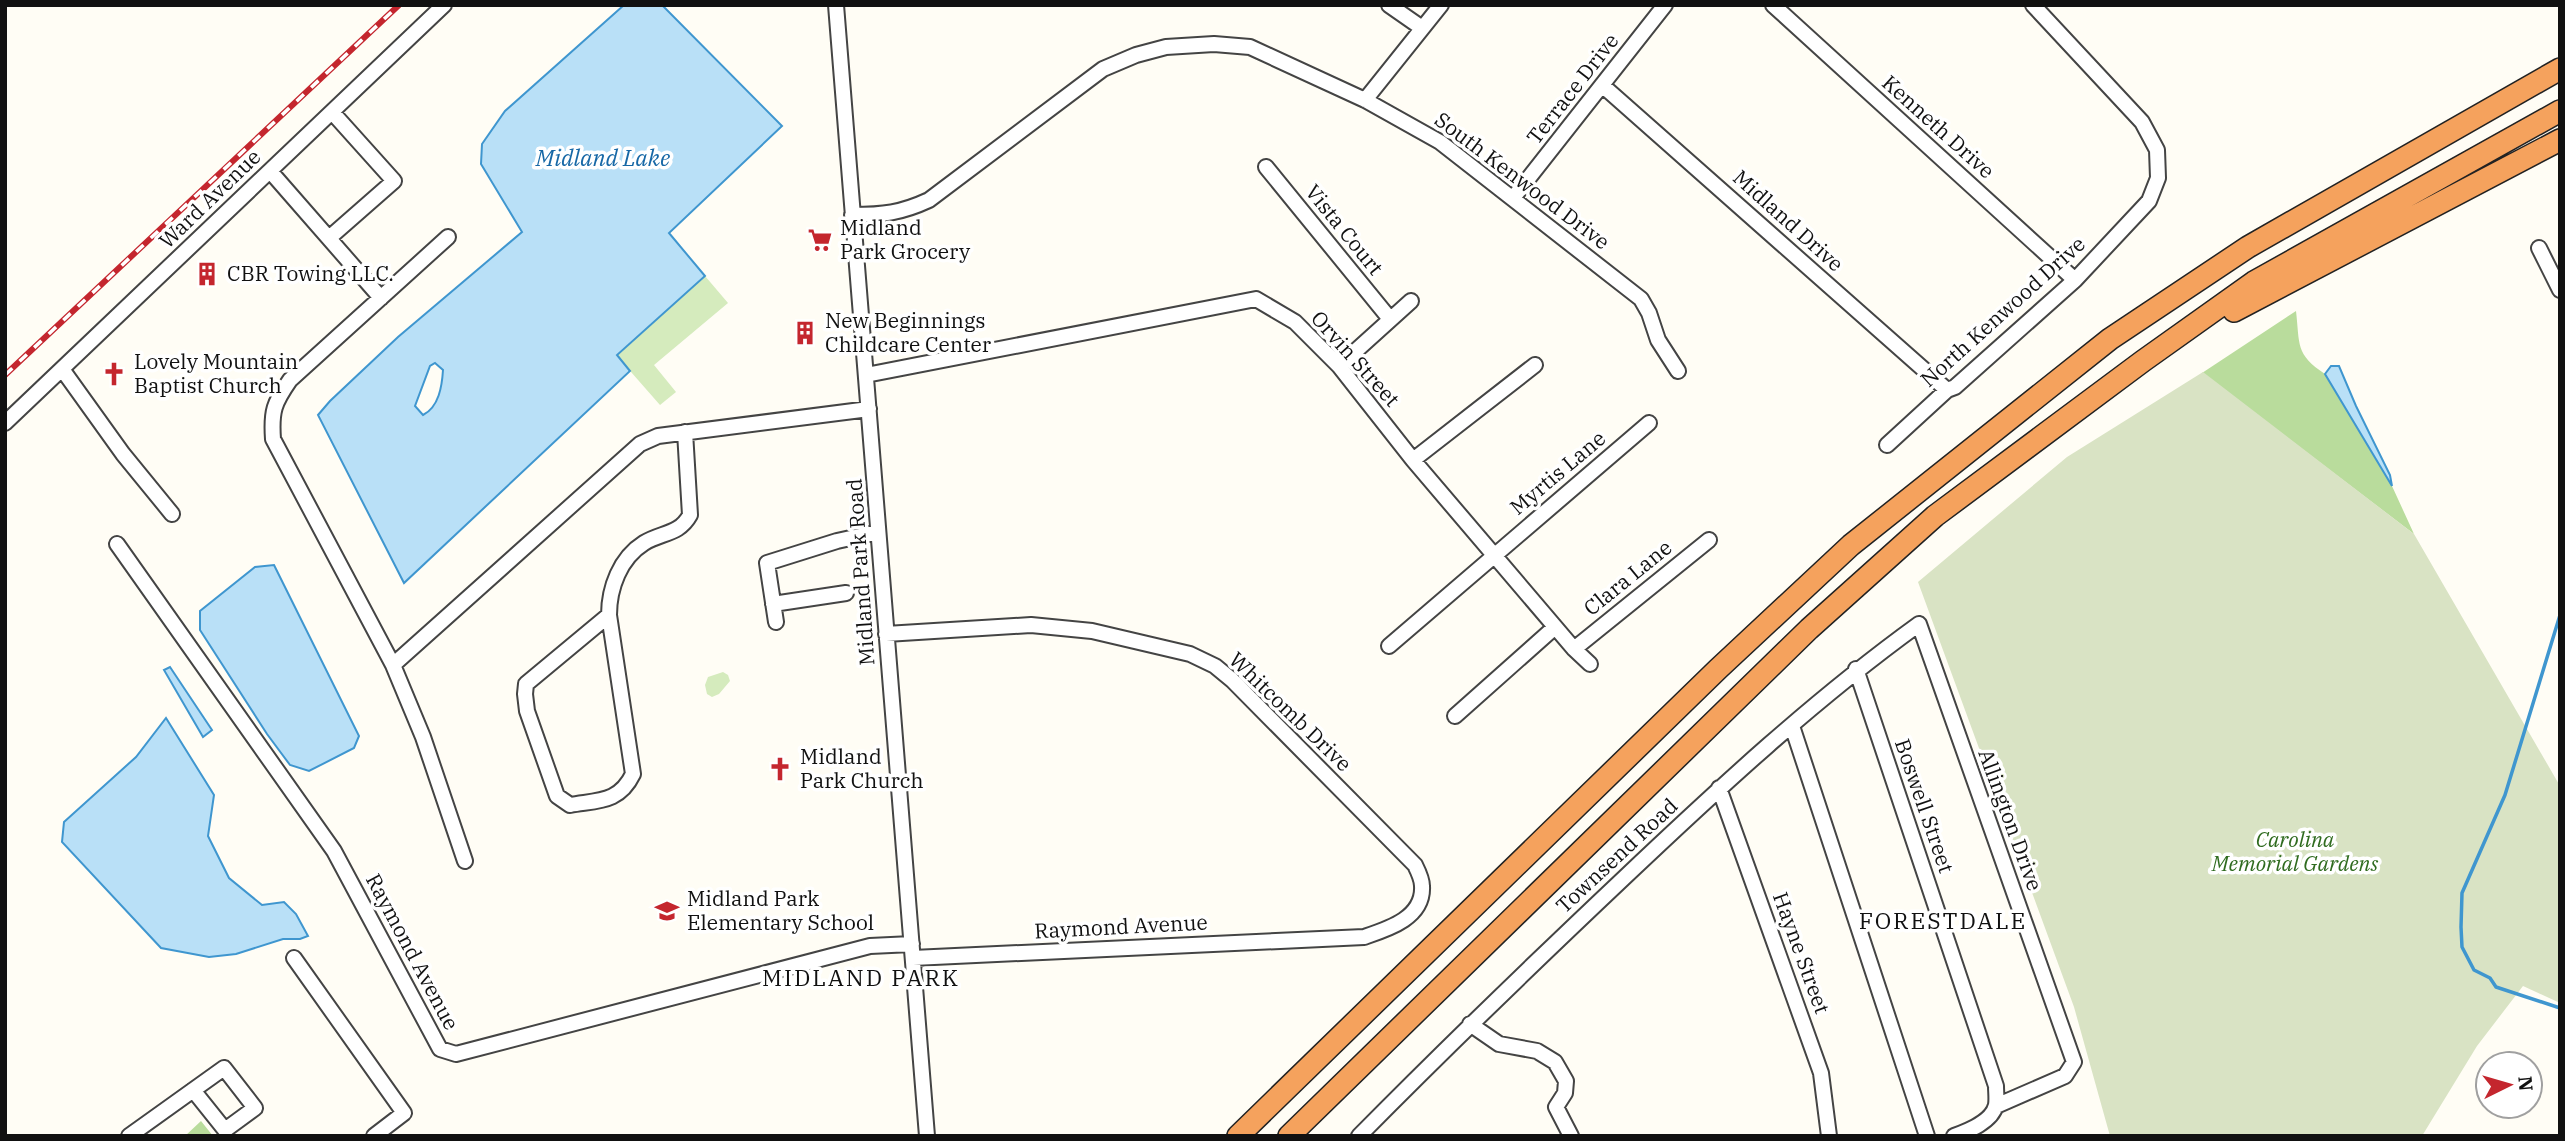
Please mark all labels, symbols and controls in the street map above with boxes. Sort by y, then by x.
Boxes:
street label: Terrace Drive [1520,27,1624,150]
street label: Kenneth Drive [1877,68,2001,184]
street label: South Kenwood Drive [1429,105,1616,255]
water label: Midland Lake [535,142,670,172]
street label: Ward Avenue [152,143,266,254]
street label: Midland Drive [1727,163,1850,277]
street label: Vista Court [1300,178,1390,281]
place label: Midland Park Grocery [840,213,971,265]
supermarket icon: Midland Park Grocery [806,226,834,254]
street label: North Kenwood Drive [1914,230,2091,393]
place label: CBR Towing LLC. [227,259,394,287]
building icon: CBR Towing LLC. [193,260,221,288]
street label: Orvin Street [1305,304,1406,412]
place label: New Beginnings Childcare Center [825,306,992,358]
building icon: New Beginnings Childcare Center [791,319,819,347]
place label: Lovely Mountain Baptist Church [134,347,298,399]
church icon: Lovely Mountain Baptist Church [100,360,128,388]
street label: Myrtis Lane [1504,424,1611,521]
street label: Midland Park Road [839,477,881,666]
street label: Clara Lane [1578,533,1677,621]
street label: Whitcomb Drive [1223,646,1358,777]
street label: Boswell Street [1889,735,1961,876]
place label: Midland Park Church [800,742,924,794]
street label: Allington Drive [1972,745,2050,894]
church icon: Midland Park Church [766,755,794,783]
street label: Townsend Road [1549,791,1683,919]
park label: Carolina Memorial Gardens [2211,825,2378,877]
street label: Raymond Avenue [360,868,466,1035]
place label: Midland Park Elementary School [687,884,874,936]
street label: Hayne Street [1767,888,1837,1017]
school or university icon: Midland Park Elementary School [653,897,681,925]
district label: FORESTDALE [1859,905,2027,935]
street label: Raymond Avenue [1034,907,1208,945]
district label: MIDLAND PARK [762,962,960,992]
north arrow [2474,1050,2544,1120]
text: N [2513,1075,2539,1092]

